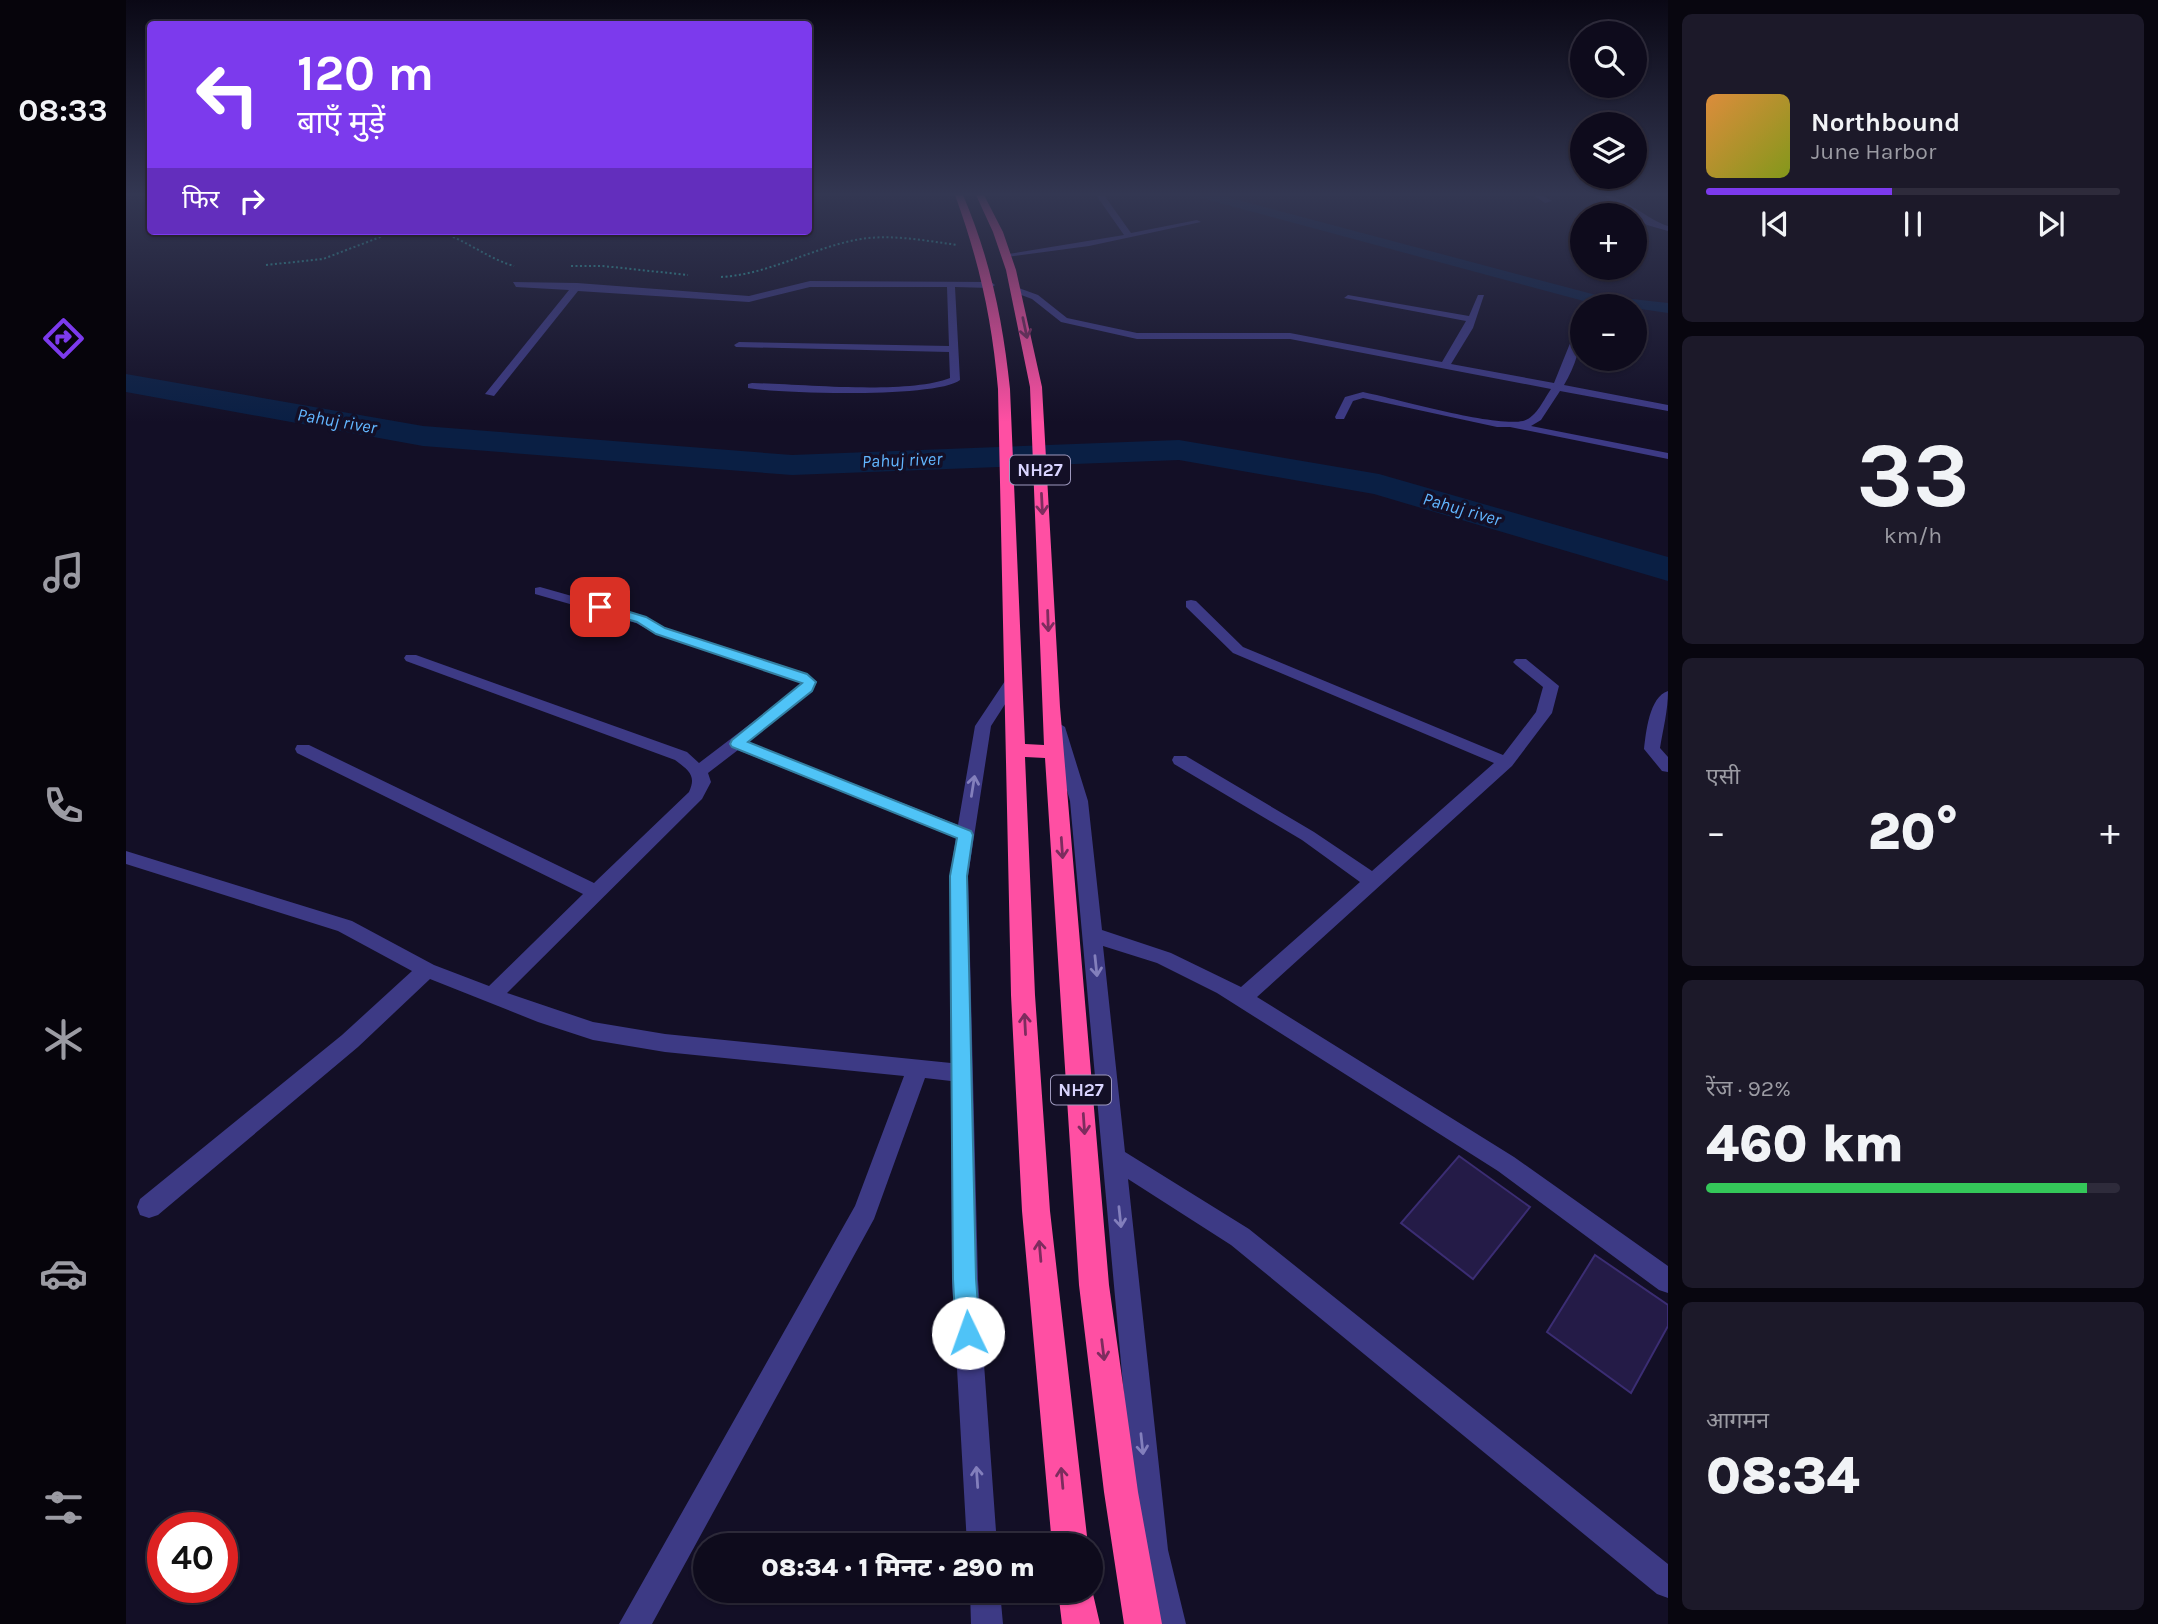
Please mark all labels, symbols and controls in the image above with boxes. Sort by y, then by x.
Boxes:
map controls [1570,21,1647,371]
button: search [1570,21,1647,98]
text: 120 m [297,45,434,102]
icon: left [182,49,273,140]
text: 08:33 [18,92,108,129]
text: बाएँ मुड़ें [297,104,385,141]
text: Northbound [1811,107,1960,138]
button: layers [1570,112,1647,189]
text: June Harbor [1811,138,1936,165]
icon: right [233,182,271,220]
text: फिर [182,184,219,215]
button: + [1570,203,1647,280]
icon: previous [1756,205,1794,243]
icon: pause [1894,205,1932,243]
icon: next [2032,205,2070,243]
button: − [1570,294,1647,371]
icon: directions [39,314,88,363]
one-way arrow [1019,316,1032,339]
water label: Pahuj river [296,403,379,439]
text: 33 [1856,423,1970,529]
water label: Pahuj river [861,448,943,472]
road number: NH27 [1010,456,1070,484]
water label: Pahuj river [1420,487,1504,531]
one-way arrow [1036,493,1049,516]
text: km/h [1884,522,1942,549]
icon: music [39,548,88,597]
pin [570,577,630,637]
icon: arrive [581,588,619,626]
one-way arrow [1041,609,1054,632]
text: एसी [1706,763,1740,790]
one-way arrow [967,775,980,798]
icon: phone [39,781,88,830]
text: 20° [1868,801,1958,862]
text: − [1706,810,1726,855]
text: + [2100,810,2120,855]
one-way arrow [1056,836,1069,859]
one-way arrow [1089,955,1102,977]
one-way arrow [1018,1013,1031,1036]
icon: climate [39,1015,88,1064]
text: रेंज · 92% [1706,1075,1791,1102]
road number: NH27 [1051,1076,1111,1105]
one-way arrow [1078,1112,1091,1135]
text: 460 km [1706,1113,1904,1174]
one-way arrow [1114,1205,1127,1228]
one-way arrow [1033,1240,1046,1263]
icon: car [39,1249,88,1298]
position arrow [931,1296,1005,1370]
one-way arrow [1096,1339,1109,1361]
text: आगमन [1706,1407,1769,1434]
one-way arrow [1136,1432,1149,1454]
text: 08:34 [1706,1445,1860,1506]
one-way arrow [971,1466,984,1489]
one-way arrow [1055,1467,1068,1489]
icon: filters [39,1483,88,1532]
speed limit sign: 40 [147,1512,238,1603]
text: 08:34 · 1 मिनट · 290 m [761,1552,1035,1583]

